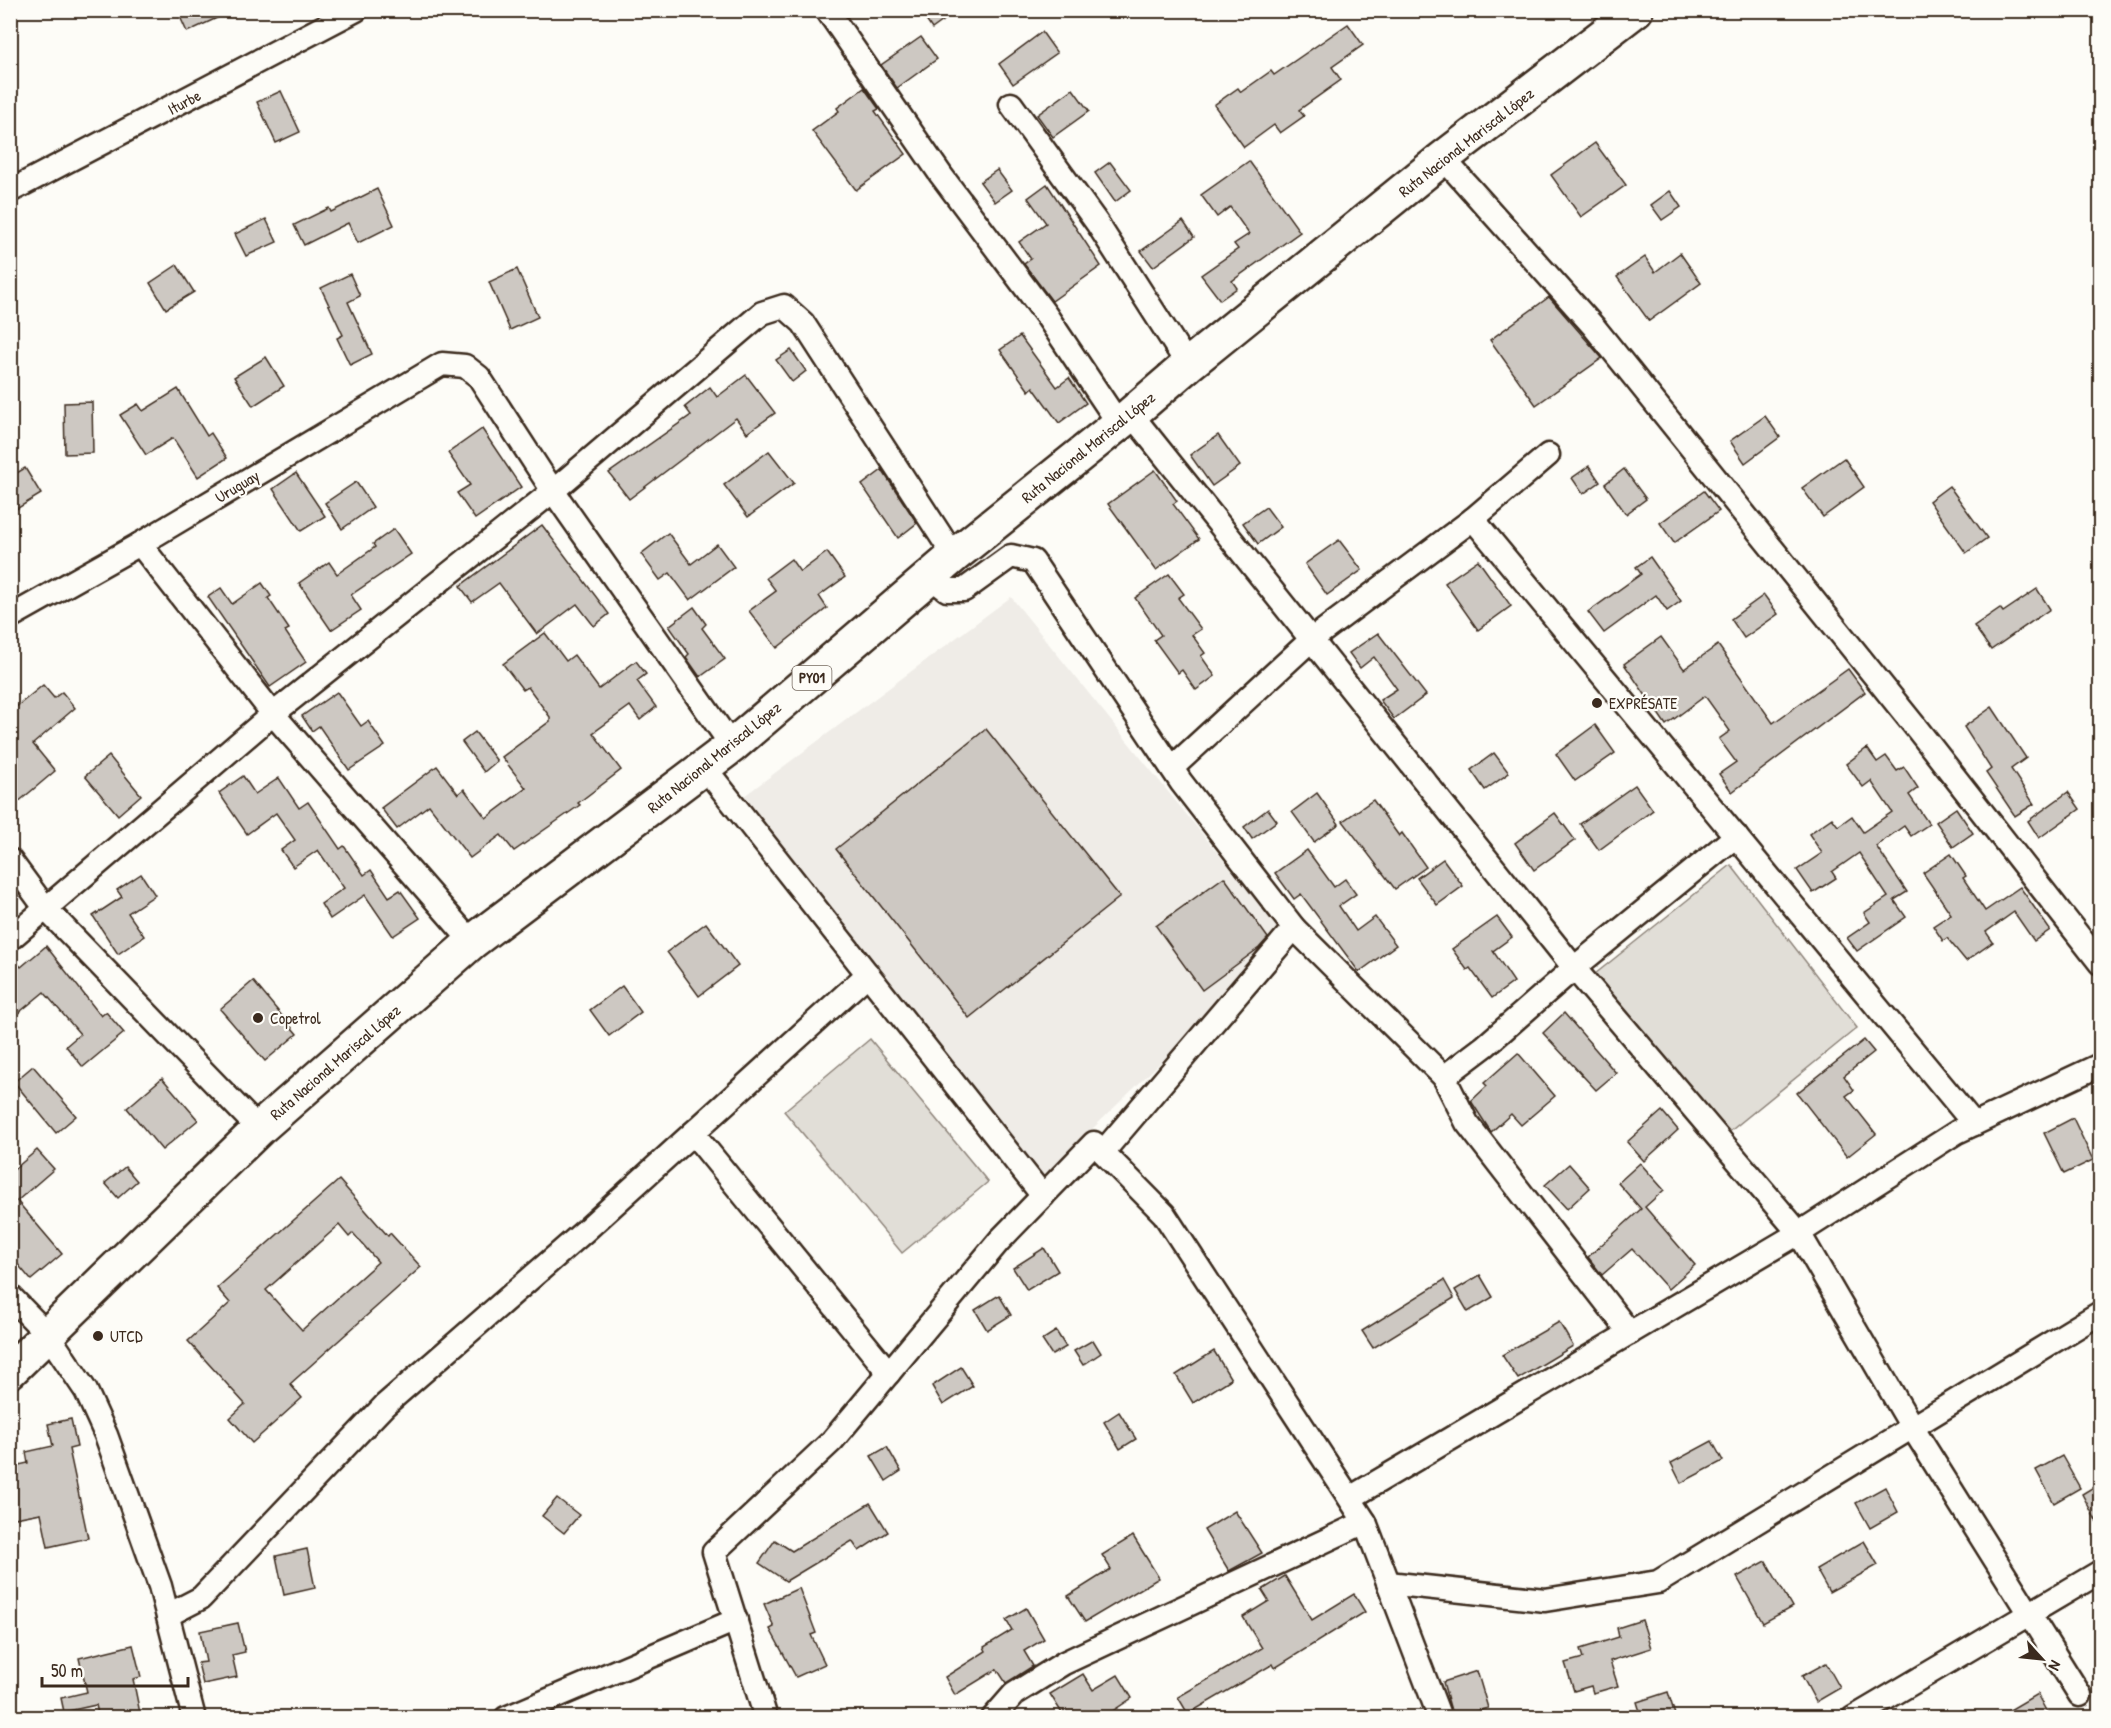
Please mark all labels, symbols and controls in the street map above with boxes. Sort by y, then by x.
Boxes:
street label: Ruta Nacional Mariscal López [1394,82,1538,202]
street label: Iturbe [163,84,205,120]
street label: Ruta Nacional Mariscal López [1017,386,1160,508]
street label: Uruguay [211,464,263,508]
road number: PY01 [792,666,832,690]
place label: EXPRÉSATE [1609,692,1677,714]
street label: Ruta Nacional Mariscal López [643,696,786,818]
marker: EXPRÉSATE [1590,696,1604,710]
street label: Ruta Nacional Mariscal López [265,999,405,1125]
place label: Copetrol [270,1007,322,1029]
marker: Copetrol [251,1011,265,1025]
place label: UTCD [110,1325,143,1347]
marker: UTCD [91,1329,105,1343]
north arrow [2012,1629,2072,1689]
scale bar [42,1650,188,1688]
text: N [2043,1657,2067,1675]
text: 50 m [51,1658,83,1683]

